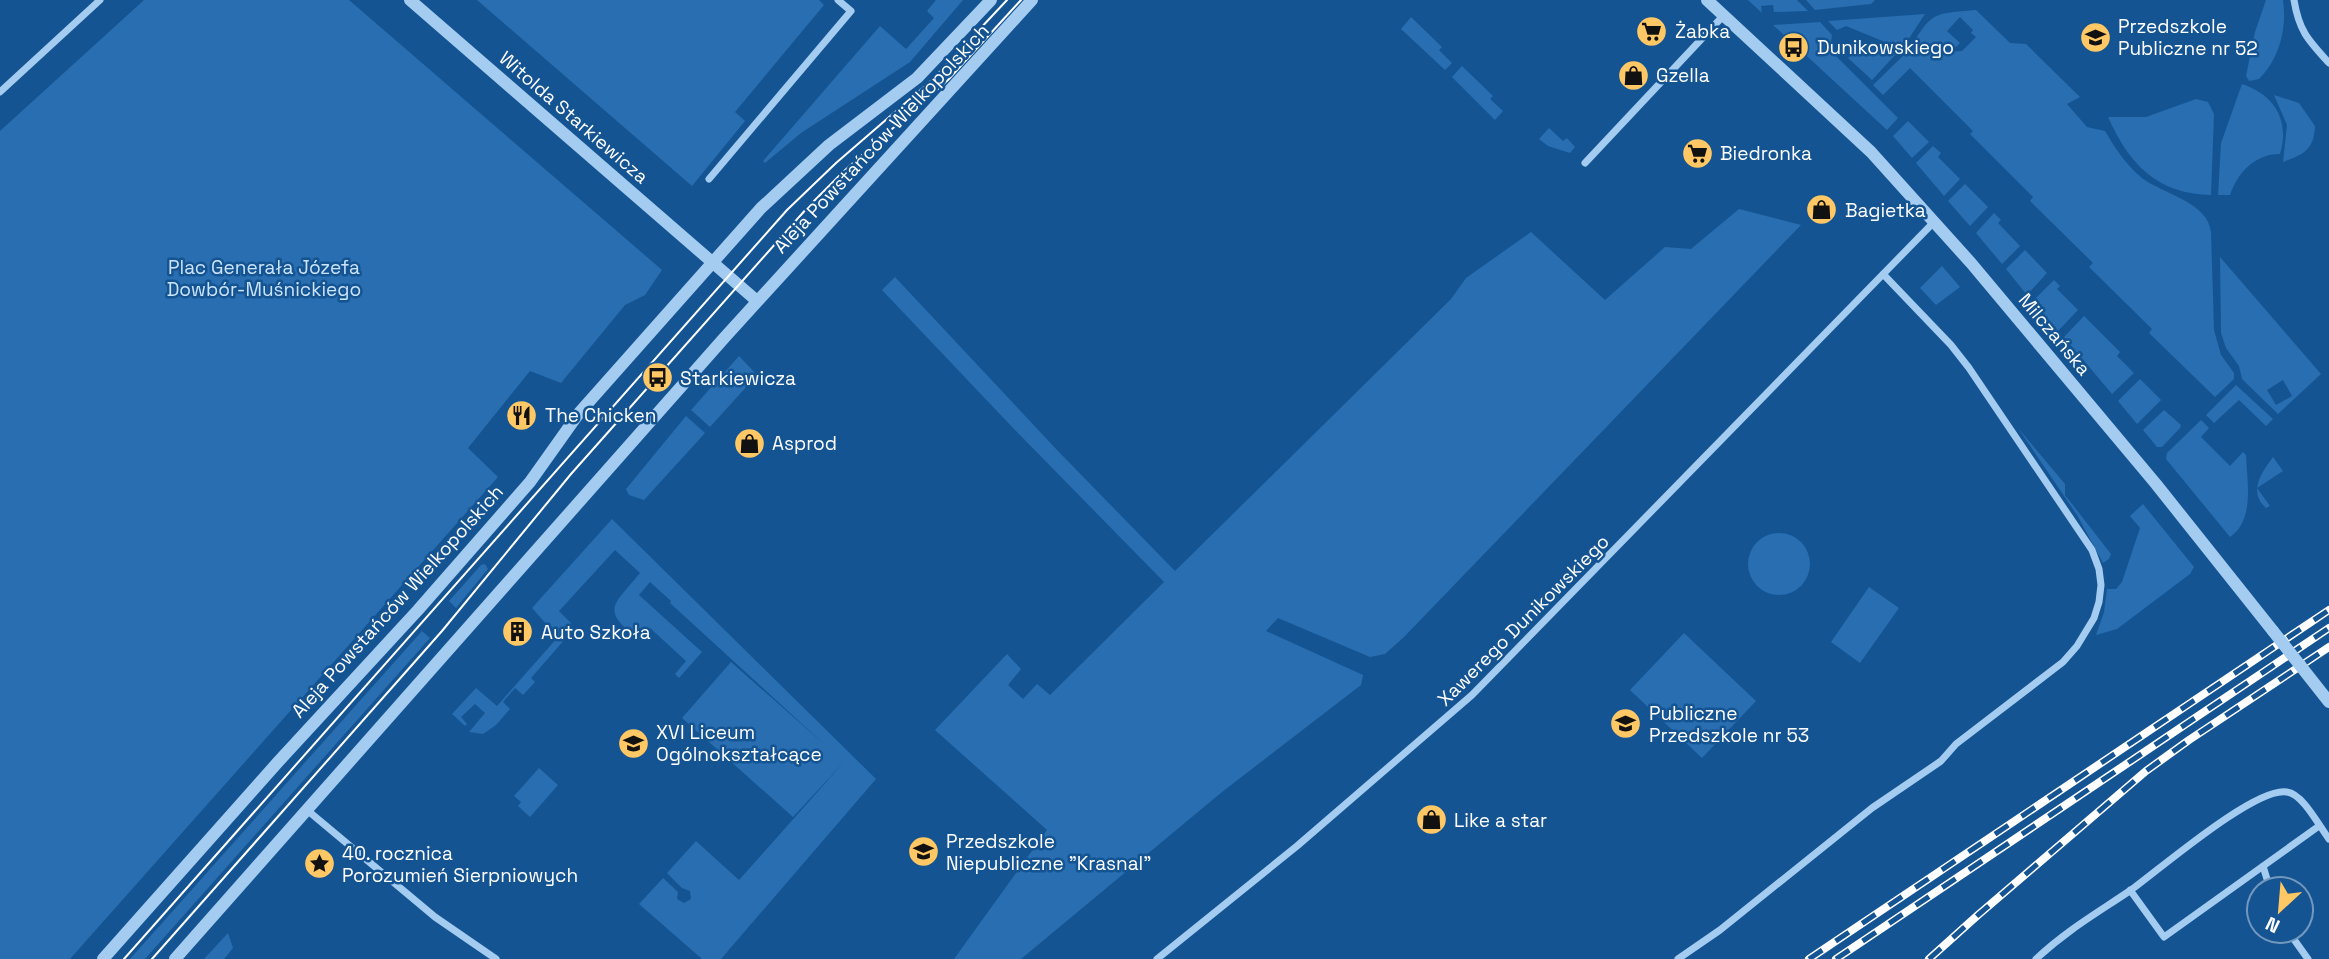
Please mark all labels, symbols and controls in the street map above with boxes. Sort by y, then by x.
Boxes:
supermarket icon: Żabka [1635,14,1669,48]
place label: Przedszkole Publiczne nr 52 [2118,14,2258,61]
street label: Aleja Powstańców Wielkopolskich [768,18,995,259]
place label: Żabka [1675,19,1730,44]
school or university icon: Przedszkole Publiczne nr 52 [2078,20,2112,54]
bus stop icon: Dunikowskiego [1777,30,1811,64]
place label: Dunikowskiego [1817,35,1954,60]
street label: Witolda Starkiewicza [494,46,654,189]
shop icon: Gzella [1616,58,1650,92]
place label: Gzella [1656,63,1710,88]
supermarket icon: Biedronka [1680,136,1714,170]
place label: Biedronka [1720,141,1812,166]
shop icon: Bagietka [1805,193,1839,227]
place label: Bagietka [1845,198,1926,223]
park label: Plac Generała Józefa Dowbór-Muśnickiego [167,255,361,302]
street label: Milczańska [2013,288,2096,381]
bus stop icon: Starkiewicza [640,361,674,395]
place label: Starkiewicza [680,366,796,391]
restaurant icon: The Chicken [505,398,539,432]
place label: The Chicken [545,403,656,428]
shop icon: Asprod [732,426,766,460]
place label: Asprod [772,431,837,456]
street label: Aleja Powstańców Wielkopolskich [286,480,509,723]
street label: Xawerego Dunikowskiego [1432,529,1615,712]
building icon: Auto Szkoła [501,615,535,649]
place label: Auto Szkoła [541,620,651,645]
place label: Publiczne Przedszkole nr 53 [1649,701,1809,748]
school or university icon: Publiczne Przedszkole nr 53 [1609,707,1643,741]
place label: XVI Liceum Ogólnokształcące [656,720,822,767]
school or university icon: XVI Liceum Ogólnokształcące [616,726,650,760]
shop icon: Like a star [1414,803,1448,837]
place label: Like a star [1454,808,1547,833]
place label: Przedszkole Niepubliczne "Krasnal" [946,829,1151,876]
school or university icon: Przedszkole Niepubliczne "Krasnal" [906,835,940,869]
place label: 40. rocznica Porozumień Sierpniowych [342,841,578,888]
place icon: 40. rocznica Porozumień Sierpniowych [302,847,336,881]
north arrow [2245,875,2315,945]
text: N [2262,911,2284,939]

